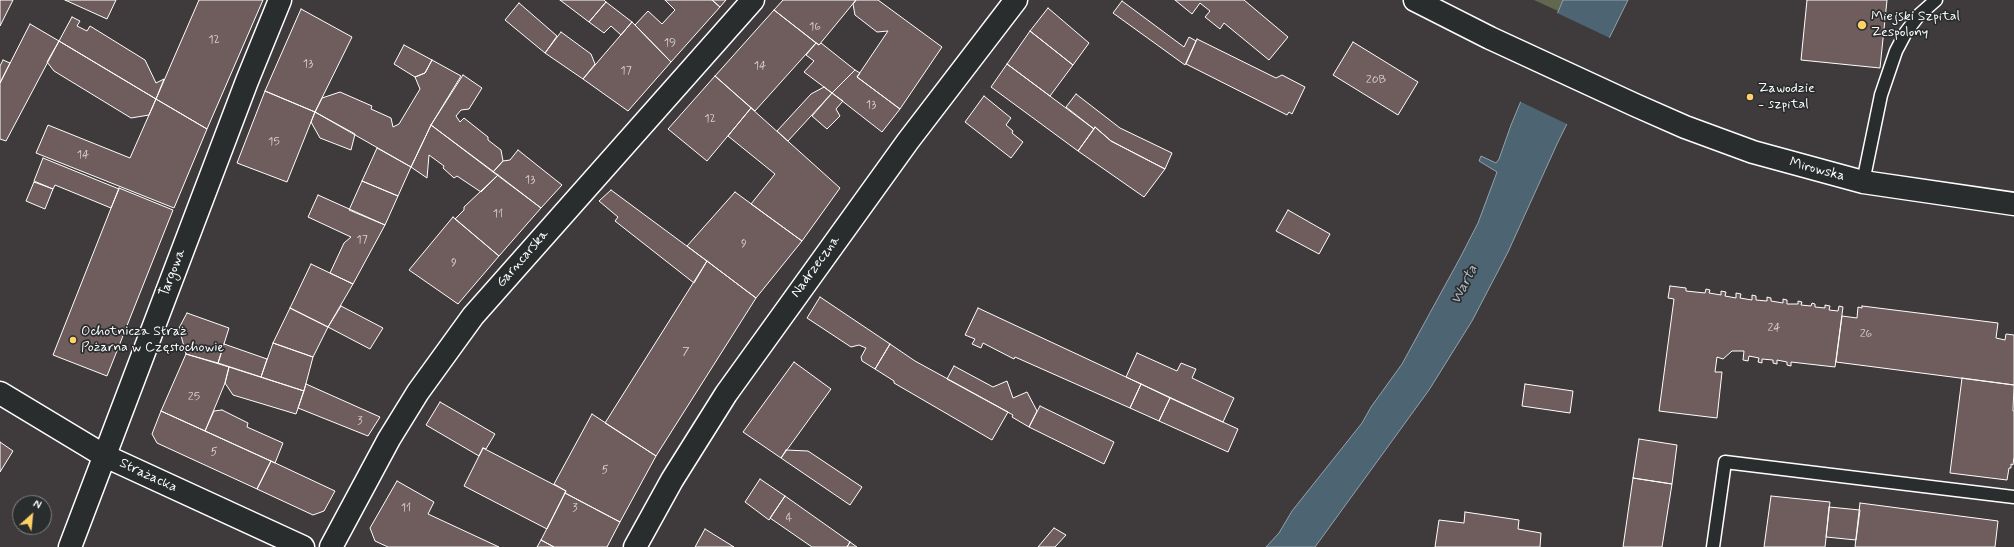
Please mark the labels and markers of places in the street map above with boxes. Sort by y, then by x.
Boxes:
place label: Miejski Szpital Zespolony [1871,9,1960,42]
marker: Miejski Szpital Zespolony [1856,19,1868,31]
place label: Zawodzie - szpital [1758,81,1815,114]
marker: Zawodzie - szpital [1745,92,1755,102]
place label: Ochotnicza Straż Pożarna w Częstochowie [81,324,224,356]
marker: Ochotnicza Straż Pożarna w Częstochowie [68,335,78,345]

